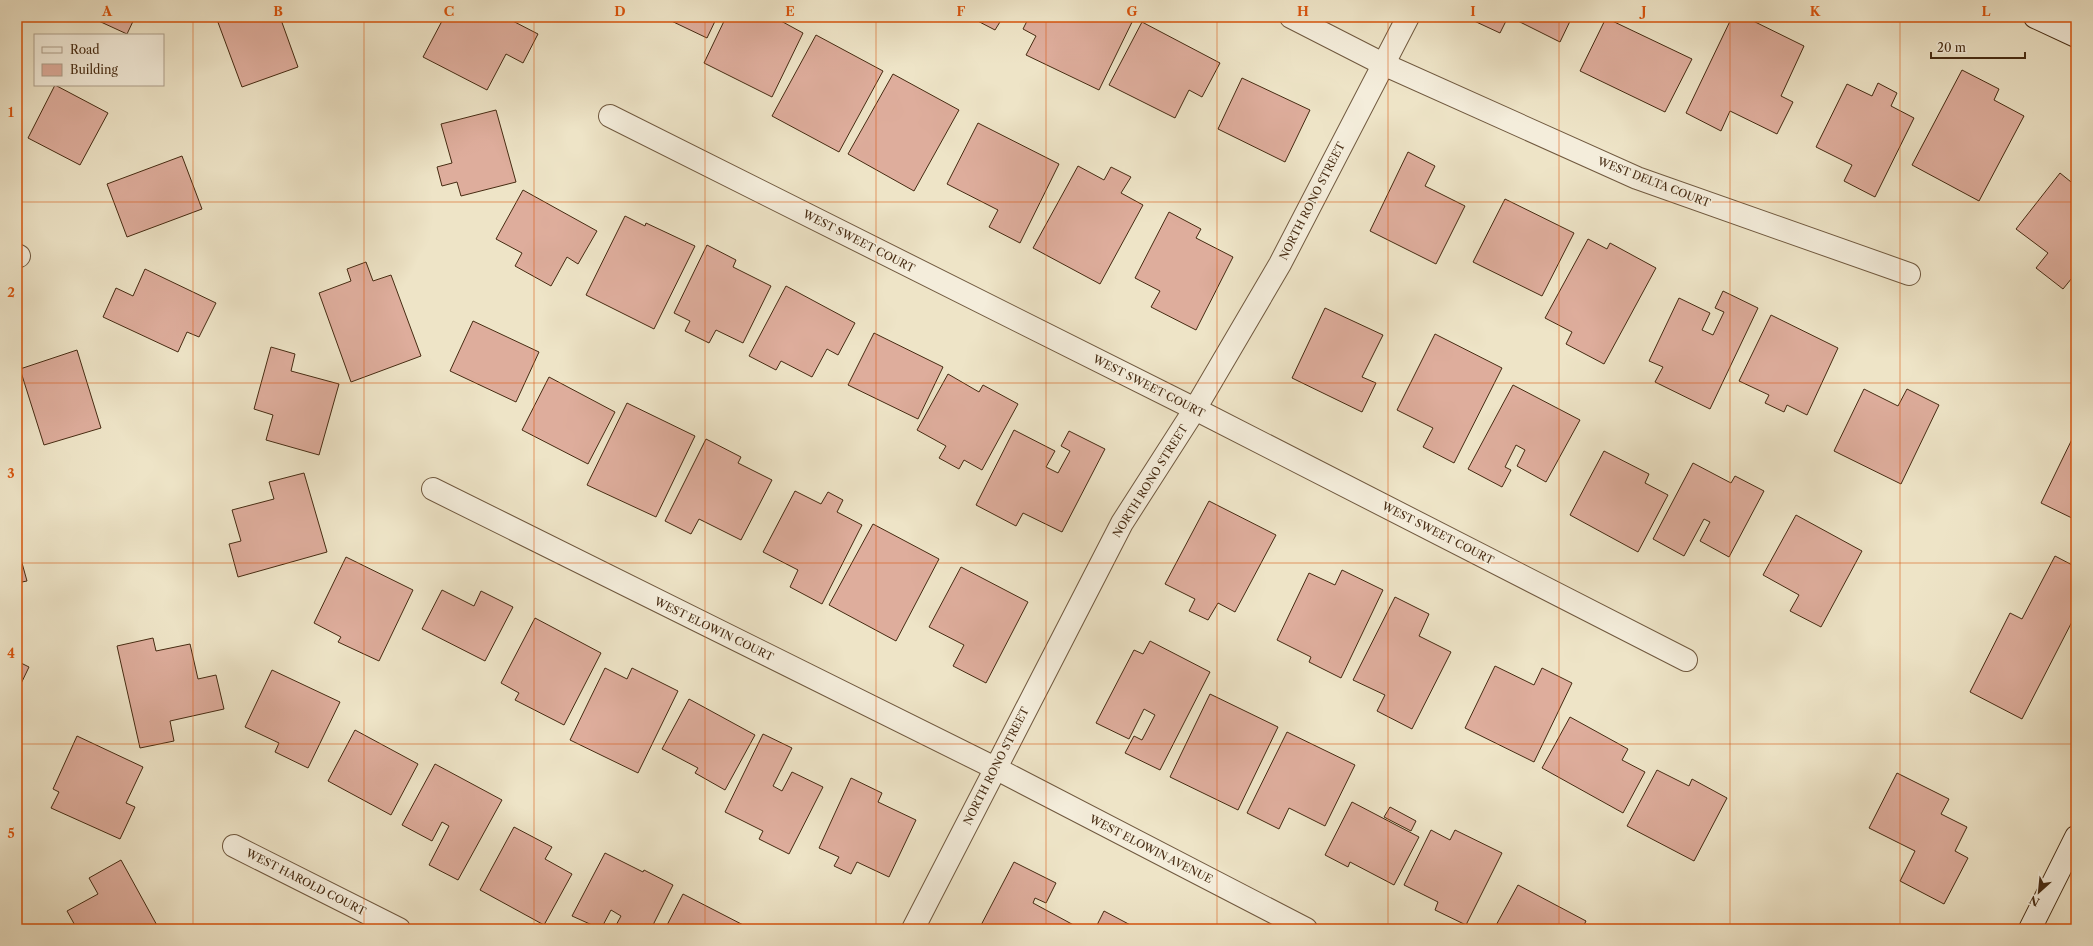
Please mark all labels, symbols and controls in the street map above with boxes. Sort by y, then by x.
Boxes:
text: A [101,3,113,19]
text: B [273,3,283,19]
text: C [444,3,454,19]
text: D [614,3,626,19]
text: E [785,3,795,19]
text: F [957,3,966,19]
text: G [1126,3,1138,19]
text: H [1297,3,1309,19]
text: I [1470,3,1476,19]
text: J [1639,3,1647,19]
text: K [1810,3,1821,19]
text: L [1982,3,1991,19]
legend [34,34,164,86]
scale bar [1931,34,2025,60]
text: 20 m [1937,40,1966,55]
text: Road [70,42,100,57]
text: Building [70,62,118,77]
text: 1 [8,104,14,120]
street label: NORTH RONO STREET [1276,139,1348,262]
street label: WEST DELTA COURT [1595,154,1713,210]
street label: WEST SWEET COURT [800,206,918,276]
text: 2 [7,284,15,300]
street label: WEST SWEET COURT [1090,351,1208,421]
street label: NORTH RONO STREET [1109,421,1191,540]
text: 3 [7,465,15,481]
street label: WEST SWEET COURT [1379,498,1497,568]
street label: WEST ELOWIN COURT [651,594,777,664]
text: 4 [7,645,15,661]
street label: NORTH RONO STREET [960,704,1032,827]
street label: WEST ELOWIN AVENUE [1086,811,1215,886]
text: 5 [7,825,15,841]
street label: WEST HAROLD COURT [243,845,369,919]
north arrow [2019,872,2059,912]
text: N [2027,892,2042,909]

